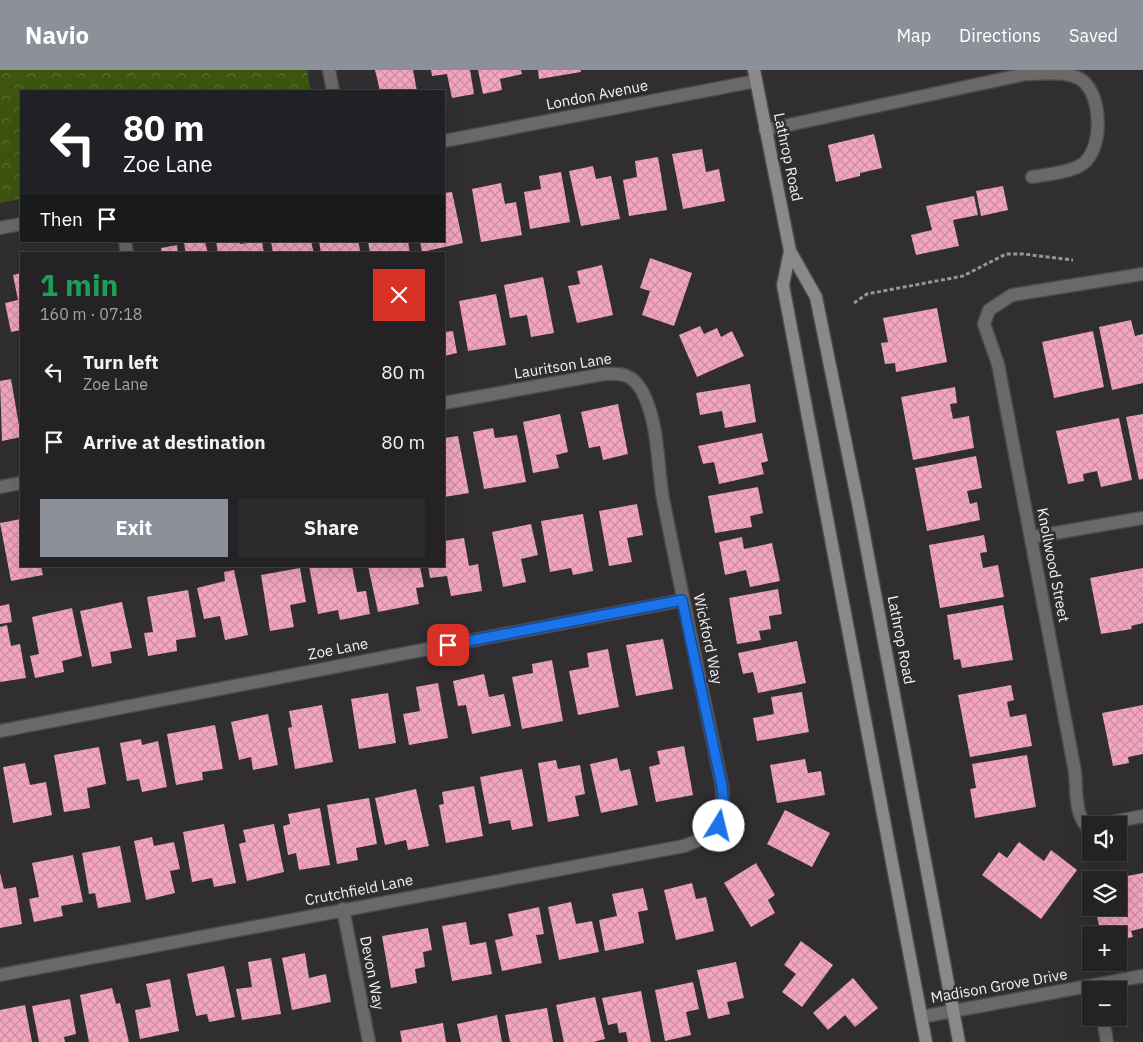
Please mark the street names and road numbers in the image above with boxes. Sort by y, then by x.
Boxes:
street label: London Avenue [544,75,650,114]
street label: Lathrop Road [770,111,807,203]
street label: Lauritson Lane [513,348,613,383]
street label: Knollwood Street [1033,506,1074,624]
street label: Wickford Way [690,592,727,686]
street label: Lathrop Road [884,594,919,686]
street label: Zoe Lane [306,633,370,664]
street label: Crutchfield Lane [303,870,415,909]
street label: Devon Way [356,935,389,1012]
street label: Madison Grove Drive [929,964,1069,1007]

